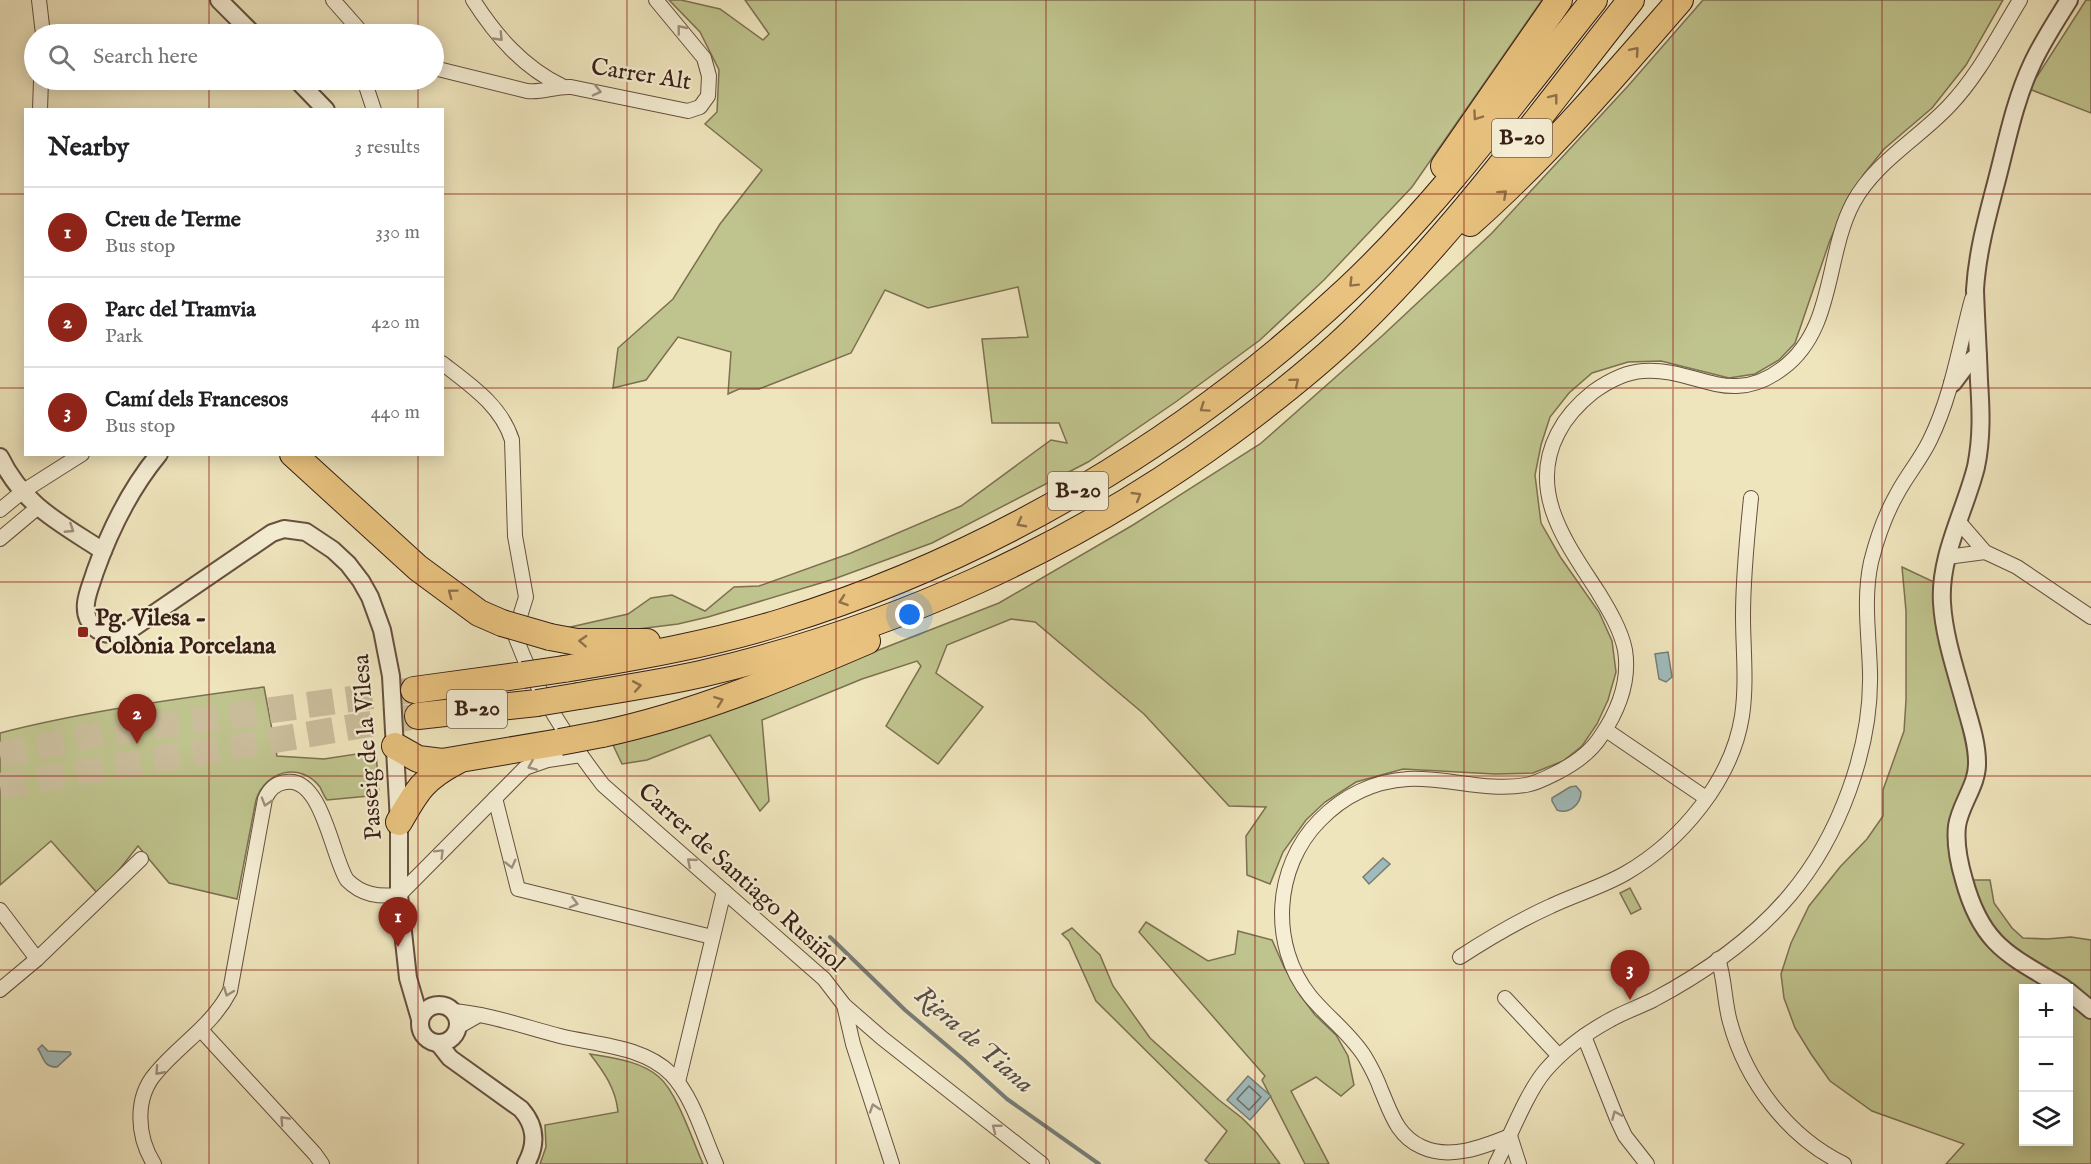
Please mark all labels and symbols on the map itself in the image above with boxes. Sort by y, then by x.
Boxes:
one-way arrow [678,25,689,36]
one-way arrow [492,29,503,40]
one-way arrow [1628,47,1639,58]
street label: Carrer Alt [589,52,693,98]
one-way arrow [592,84,602,97]
one-way arrow [1546,94,1557,105]
one-way arrow [1473,110,1484,121]
road number: B-20 [1492,119,1552,157]
one-way arrow [1496,190,1506,201]
one-way arrow [1350,276,1360,287]
one-way arrow [1288,378,1299,389]
one-way arrow [1200,401,1211,412]
road number: B-20 [1048,472,1108,510]
one-way arrow [1131,491,1141,503]
one-way arrow [1017,516,1028,527]
one-way arrow [64,522,74,534]
one-way arrow [447,590,458,601]
one-way arrow [838,594,849,607]
your location [895,600,924,629]
place label: Pg. Vilesa - Colònia Porcelana [95,603,276,662]
marker: Pg. Vilesa - Colònia Porcelana [76,625,90,639]
one-way arrow [579,635,588,648]
street label: Passeig de la Vilesa [346,652,390,841]
one-way arrow [632,681,641,693]
road number: B-20 [447,690,507,728]
pin: 2 [118,694,156,744]
one-way arrow [713,696,724,709]
one-way arrow [528,759,539,771]
street label: Carrer de Santiago Rusiñol [631,777,851,980]
one-way arrow [261,796,273,806]
one-way arrow [433,850,444,860]
one-way arrow [688,858,698,869]
one-way arrow [504,859,517,869]
one-way arrow [569,896,579,909]
pin: 1 [378,898,418,947]
pin: 3 [1610,950,1650,1000]
water label: Riera de Tiana [907,979,1041,1101]
one-way arrow [222,987,235,997]
one-way arrow [155,1064,166,1075]
one-way arrow [869,1104,881,1114]
one-way arrow [1611,1110,1623,1121]
one-way arrow [280,1116,291,1127]
one-way arrow [991,1125,1002,1136]

